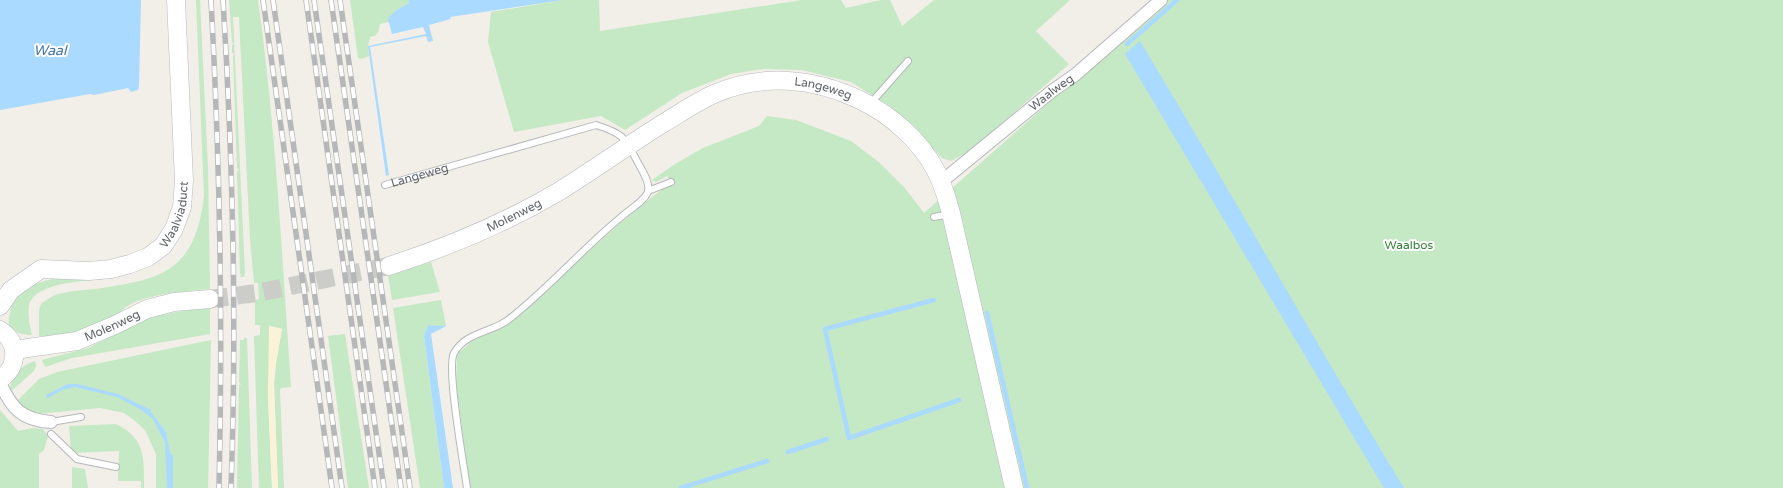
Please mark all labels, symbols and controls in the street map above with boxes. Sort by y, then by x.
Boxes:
water label: Waal [34,42,68,59]
street label: Waalweg [1026,71,1076,114]
street label: Langeweg [794,74,854,103]
street label: Langeweg [389,160,450,190]
street label: Waalviaduct [157,180,191,250]
street label: Molenweg [484,196,544,235]
park label: Waalbos [1385,238,1434,252]
street label: Molenweg [82,307,142,344]

